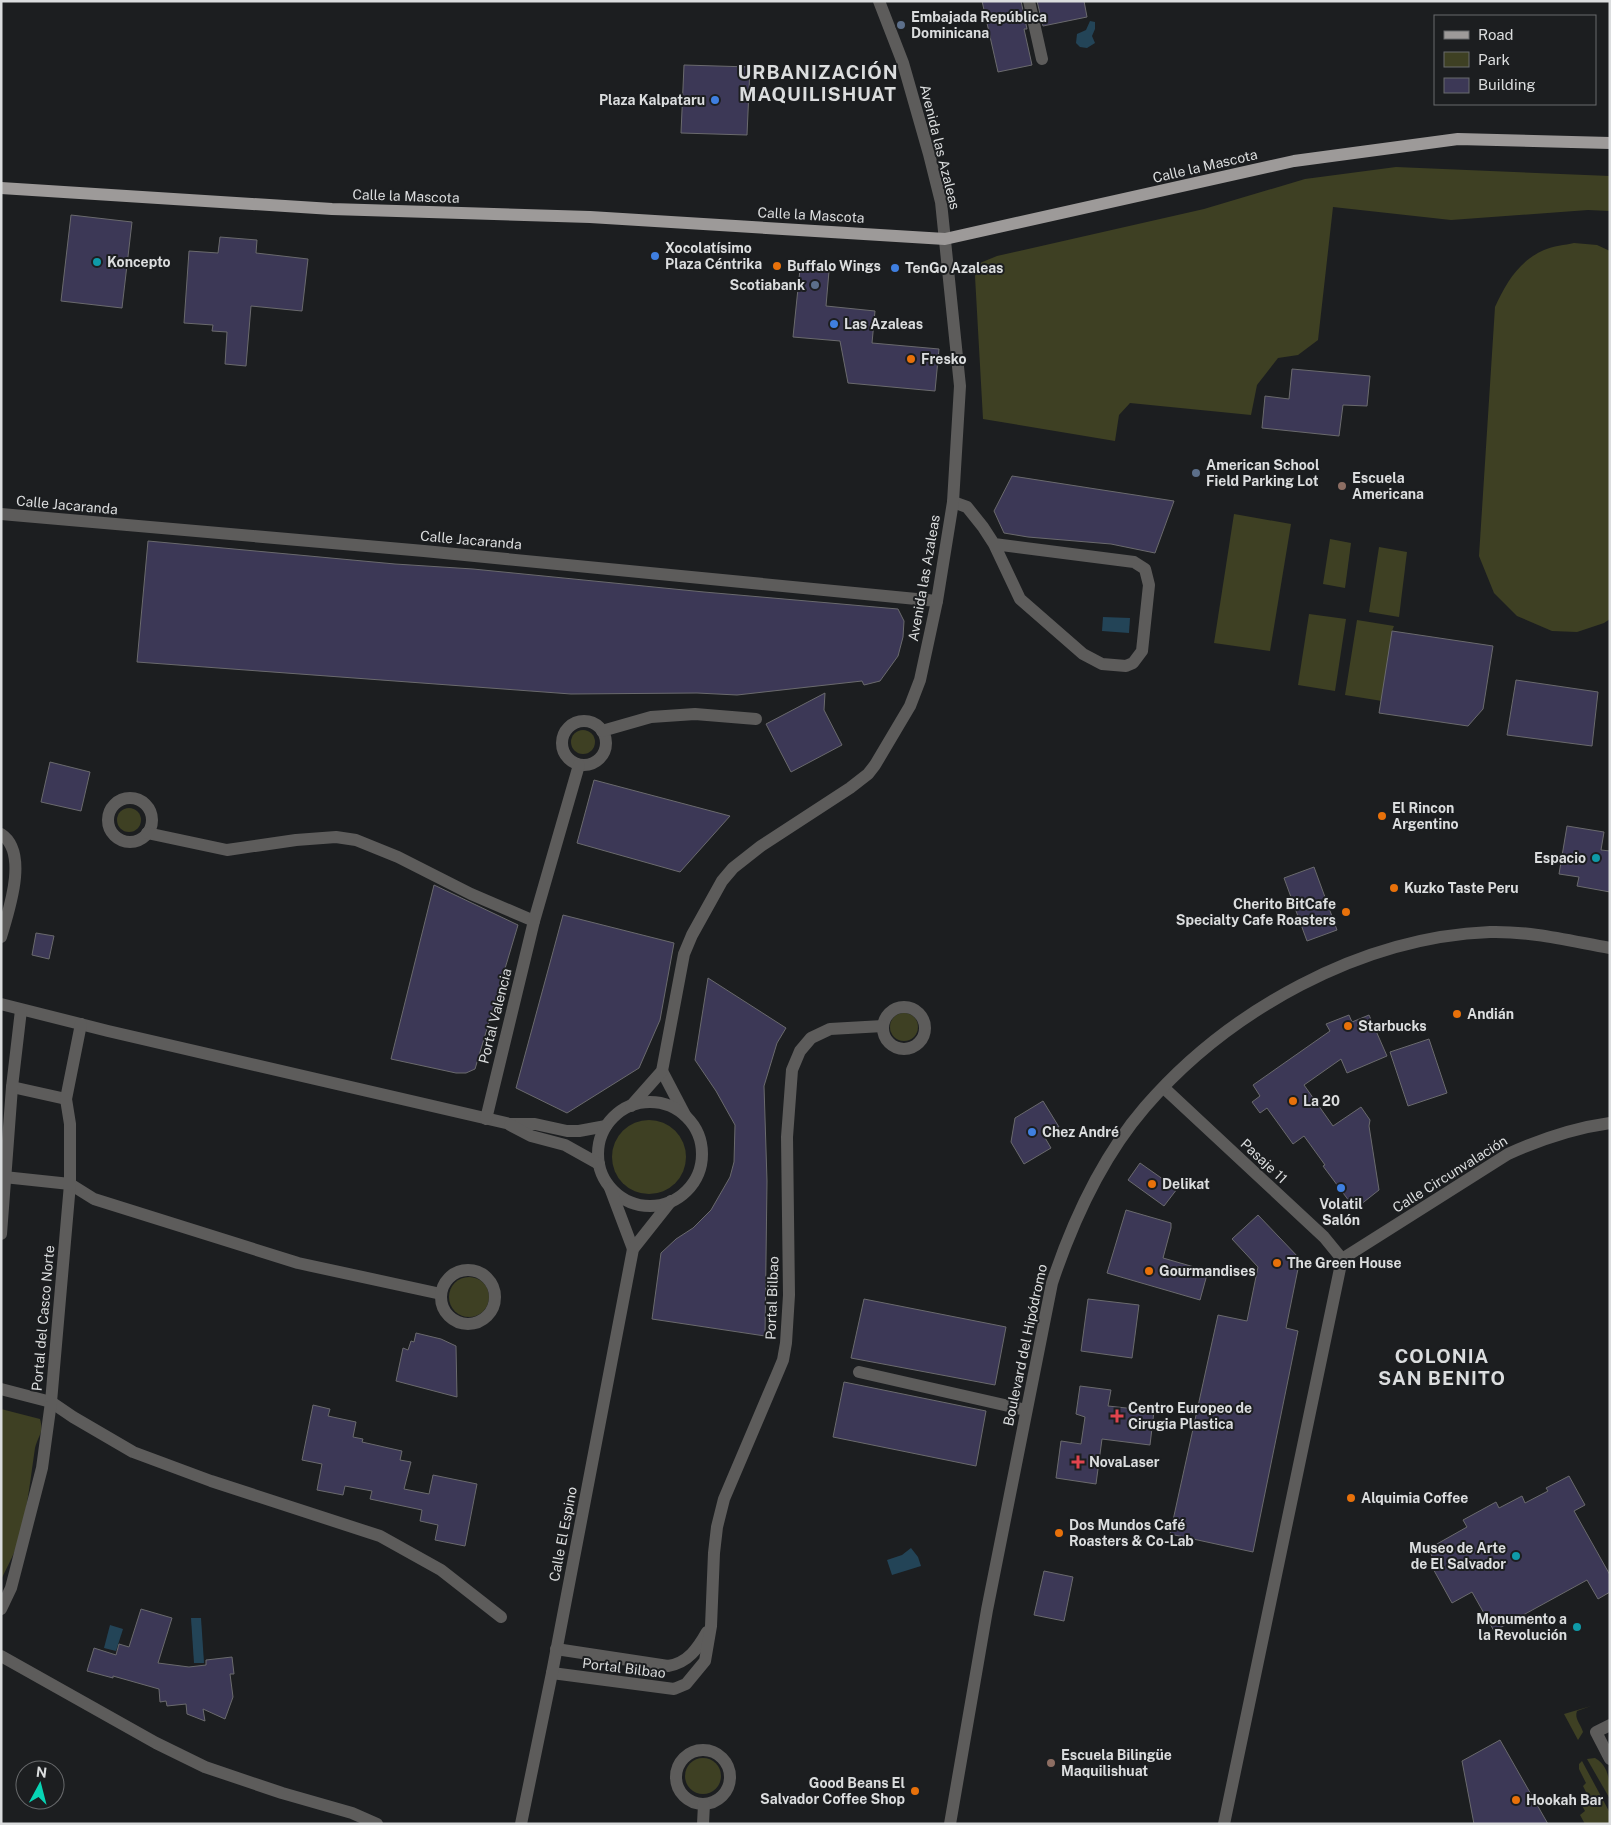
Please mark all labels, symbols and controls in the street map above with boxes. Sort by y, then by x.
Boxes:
place label: Embajada República Dominicana [911,9,1047,41]
legend [1434,15,1596,105]
marker: Embajada República Dominicana [895,19,907,31]
text: Road [1478,26,1514,43]
text: Park [1478,51,1510,68]
district label: URBANIZACIÓN MAQUILISHUAT [737,61,899,105]
text: Building [1478,76,1536,93]
street label: Avenida las Azaleas [917,83,963,211]
place label: Plaza Kalpataru [599,92,705,108]
marker: Plaza Kalpataru [709,94,721,106]
street label: Calle la Mascota [1151,146,1259,186]
street label: Calle la Mascota [352,186,460,206]
street label: Calle la Mascota [757,204,865,226]
place label: Xocolatísimo Plaza Céntrika [665,240,762,272]
marker: Xocolatísimo Plaza Céntrika [649,250,661,262]
place label: Koncepto [107,254,171,270]
marker: Koncepto [91,256,103,268]
place label: Buffalo Wings [787,258,881,274]
marker: Buffalo Wings [771,260,783,272]
place label: TenGo Azaleas [905,260,1003,276]
marker: TenGo Azaleas [889,262,901,274]
place label: Scotiabank [730,277,805,293]
marker: Scotiabank [809,279,821,291]
place label: Las Azaleas [844,316,923,332]
marker: Las Azaleas [828,318,840,330]
place label: Fresko [921,351,967,367]
marker: Fresko [905,353,917,365]
place label: American School Field Parking Lot [1206,457,1320,489]
marker: American School Field Parking Lot [1190,467,1202,479]
place label: Escuela Americana [1352,470,1424,502]
marker: Escuela Americana [1336,480,1348,492]
street label: Calle Jacaranda [15,493,119,517]
street label: Avenida las Azaleas [905,513,943,643]
street label: Calle Jacaranda [419,528,523,552]
place label: El Rincon Argentino [1392,800,1459,832]
marker: El Rincon Argentino [1376,810,1388,822]
place label: Espacio [1534,850,1586,866]
marker: Espacio [1590,852,1602,864]
place label: Kuzko Taste Peru [1404,880,1519,896]
marker: Kuzko Taste Peru [1388,882,1400,894]
place label: Cherito BitCafe Specialty Cafe Roasters [1176,896,1336,928]
marker: Cherito BitCafe Specialty Cafe Roasters [1340,906,1352,918]
street label: Portal Valencia [475,967,515,1065]
place label: Andián [1467,1006,1514,1022]
marker: Andián [1451,1008,1463,1020]
place label: Starbucks [1358,1018,1427,1034]
marker: Starbucks [1342,1020,1354,1032]
place label: La 20 [1303,1093,1340,1109]
marker: La 20 [1287,1095,1299,1107]
place label: Chez André [1042,1124,1119,1140]
marker: Chez André [1026,1126,1038,1138]
street label: Calle Circunvalación [1390,1132,1510,1216]
street label: Pasaje 11 [1237,1135,1291,1187]
place label: Delikat [1162,1176,1210,1192]
marker: Delikat [1146,1178,1158,1190]
marker: Volatil Salón [1335,1182,1347,1194]
place label: Volatil Salón [1319,1196,1363,1228]
street label: Portal del Casco Norte [29,1244,57,1392]
place label: The Green House [1287,1255,1401,1271]
street label: Portal Bilbao [763,1256,781,1340]
marker: The Green House [1271,1257,1283,1269]
street label: Boulevard del Hipódromo [1000,1263,1050,1427]
place label: Gourmandises [1159,1263,1256,1279]
marker: Gourmandises [1143,1265,1155,1277]
district label: COLONIA SAN BENITO [1378,1345,1506,1389]
place label: Centro Europeo de Cirugia Plastica [1128,1400,1252,1432]
marker: Centro Europeo de Cirugia Plastica [1110,1409,1124,1423]
place label: NovaLaser [1089,1454,1160,1470]
marker: NovaLaser [1071,1455,1085,1469]
street label: Calle El Espino [546,1485,580,1583]
place label: Alquimia Coffee [1361,1490,1468,1506]
marker: Alquimia Coffee [1345,1492,1357,1504]
place label: Dos Mundos Café Roasters & Co-Lab [1069,1517,1194,1549]
marker: Dos Mundos Café Roasters & Co-Lab [1053,1527,1065,1539]
place label: Museo de Arte de El Salvador [1409,1540,1506,1572]
marker: Museo de Arte de El Salvador [1510,1550,1522,1562]
place label: Monumento a la Revolución [1476,1611,1567,1643]
marker: Monumento a la Revolución [1571,1621,1583,1633]
street label: Portal Bilbao [581,1655,667,1681]
place label: Escuela Bilingüe Maquilishuat [1061,1747,1172,1779]
marker: Escuela Bilingüe Maquilishuat [1045,1757,1057,1769]
north arrow [15,1760,65,1810]
text: N [35,1763,48,1781]
place label: Good Beans El Salvador Coffee Shop [760,1775,905,1807]
marker: Good Beans El Salvador Coffee Shop [909,1785,921,1797]
place label: Hookah Bar [1526,1792,1603,1808]
marker: Hookah Bar [1510,1794,1522,1806]

